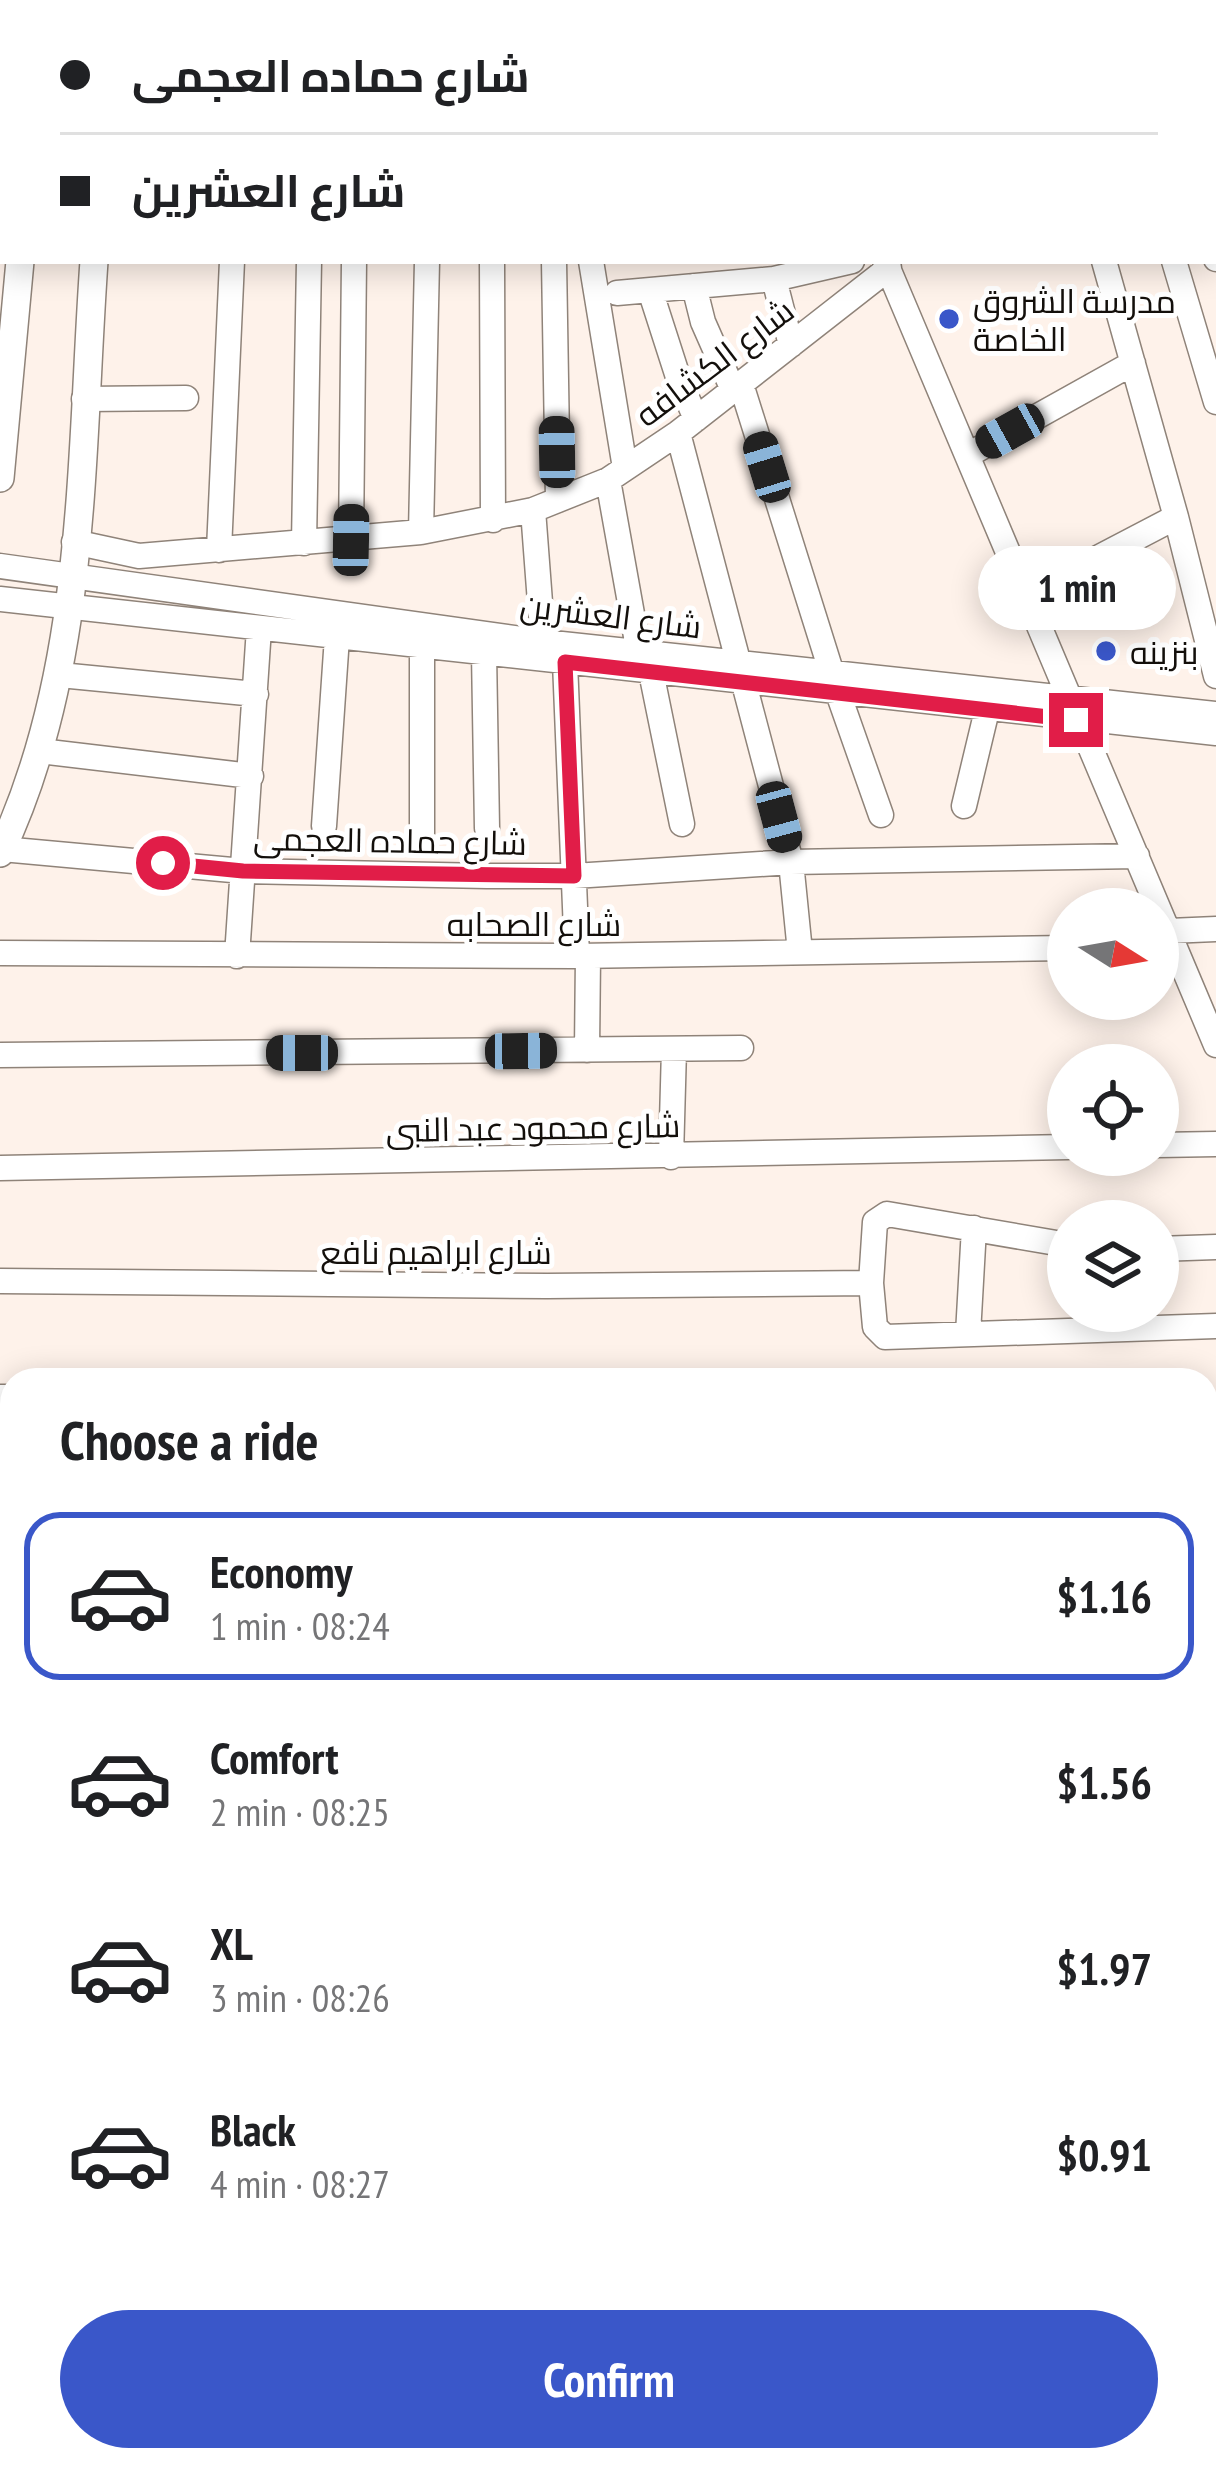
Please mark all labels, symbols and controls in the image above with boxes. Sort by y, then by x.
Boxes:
text: شارع حماده العجمى [132,46,530,104]
text: شارع العشرين [132,161,405,219]
place label: مدرسة الشروق الخاصة [973,279,1176,360]
street label: شارع الكشافه [626,288,803,437]
marker: مدرسة الشروق الخاصة [936,306,962,332]
car [970,398,1050,464]
car [538,416,576,488]
car [739,427,795,507]
car [332,504,370,576]
callout: 1 min [977,546,1175,630]
text: 1 min [1038,562,1116,613]
street label: شارع العشرين [518,583,704,649]
place label: بنزينه [1130,630,1199,673]
marker: بنزينه [1093,638,1119,664]
route end [1049,693,1103,747]
car [752,778,806,856]
street label: شارع حماده العجمى [253,816,527,866]
route start [136,836,190,890]
north arrow [1047,888,1179,1020]
map controls [1047,888,1179,1332]
street label: شارع الصحابه [447,902,621,947]
car [485,1032,557,1070]
car [266,1035,338,1071]
button: locate [1047,1044,1179,1176]
street label: شارع محمود عبد النبى [385,1103,681,1153]
button: layers [1047,1200,1179,1332]
street label: شارع ابراهيم نافع [320,1230,552,1275]
text: Choose a ride [60,1405,319,1475]
icon: car [66,1542,174,1650]
text: Economy [210,1542,353,1600]
text: $1.16 [1056,1567,1152,1625]
text: 1 min · 08:24 [210,1600,390,1651]
icon: car [66,1728,174,1836]
text: Comfort [210,1728,339,1786]
text: $1.56 [1056,1753,1152,1811]
text: 2 min · 08:25 [210,1786,390,1837]
icon: car [66,1914,174,2022]
text: XL [210,1914,253,1972]
text: $1.97 [1056,1939,1152,1997]
text: 3 min · 08:26 [210,1972,390,2023]
icon: car [66,2100,174,2208]
text: Black [210,2100,296,2158]
text: $0.91 [1056,2125,1152,2183]
text: 4 min · 08:27 [210,2158,390,2209]
button: Confirm [60,2310,1158,2448]

